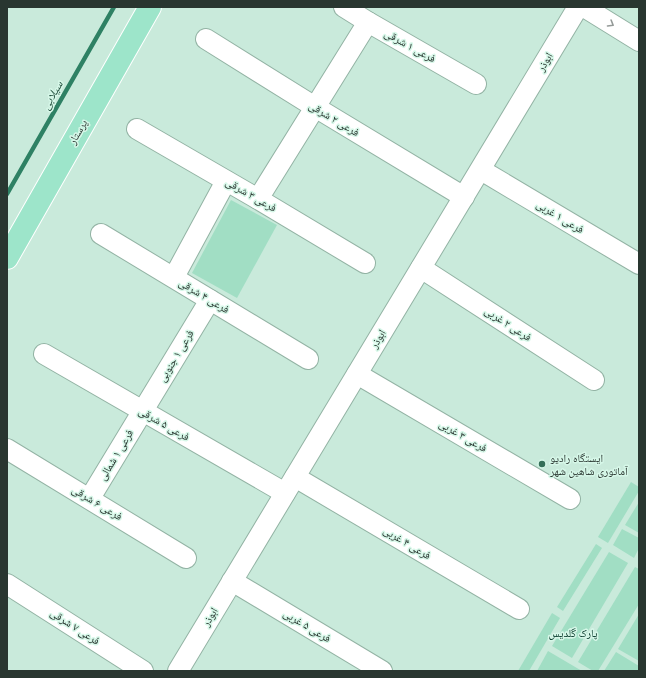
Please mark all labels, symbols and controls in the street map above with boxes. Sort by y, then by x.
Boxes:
one-way arrow [607,19,614,27]
street label: فرعی ۱ شرقی [382,27,438,66]
street label: ابوذر [534,50,556,75]
water label: سیلابی [38,78,67,112]
street label: فرعی ۲ شرقی [306,99,362,139]
street label: پرستار [65,117,90,148]
street label: فرعی ۳ شرقی [223,175,279,215]
street label: فرعی ۱ غربی [534,198,586,236]
street label: فرعی ۴ شرقی [176,276,232,316]
street label: فرعی ۲ غربی [482,304,534,344]
street label: فرعی ۱ جنوبی [155,327,197,384]
street label: ابوذر [367,327,389,352]
street label: فرعی ۵ شرقی [136,404,192,444]
street label: فرعی ۳ غربی [437,417,490,455]
street label: فرعی ۱ شمالی [96,427,136,483]
place label: ایستگاه رادیو آماتوری شاهین شهر [549,452,628,478]
marker: ایستگاه رادیو آماتوری شاهین شهر [537,459,547,469]
street label: فرعی ۶ شرقی [69,483,125,523]
street label: فرعی ۴ غربی [381,524,433,562]
street label: ابوذر [199,605,221,630]
street label: فرعی ۷ شرقی [48,606,103,648]
street label: فرعی ۵ غربی [281,607,333,645]
park label: پارک گلدیس [549,627,598,640]

